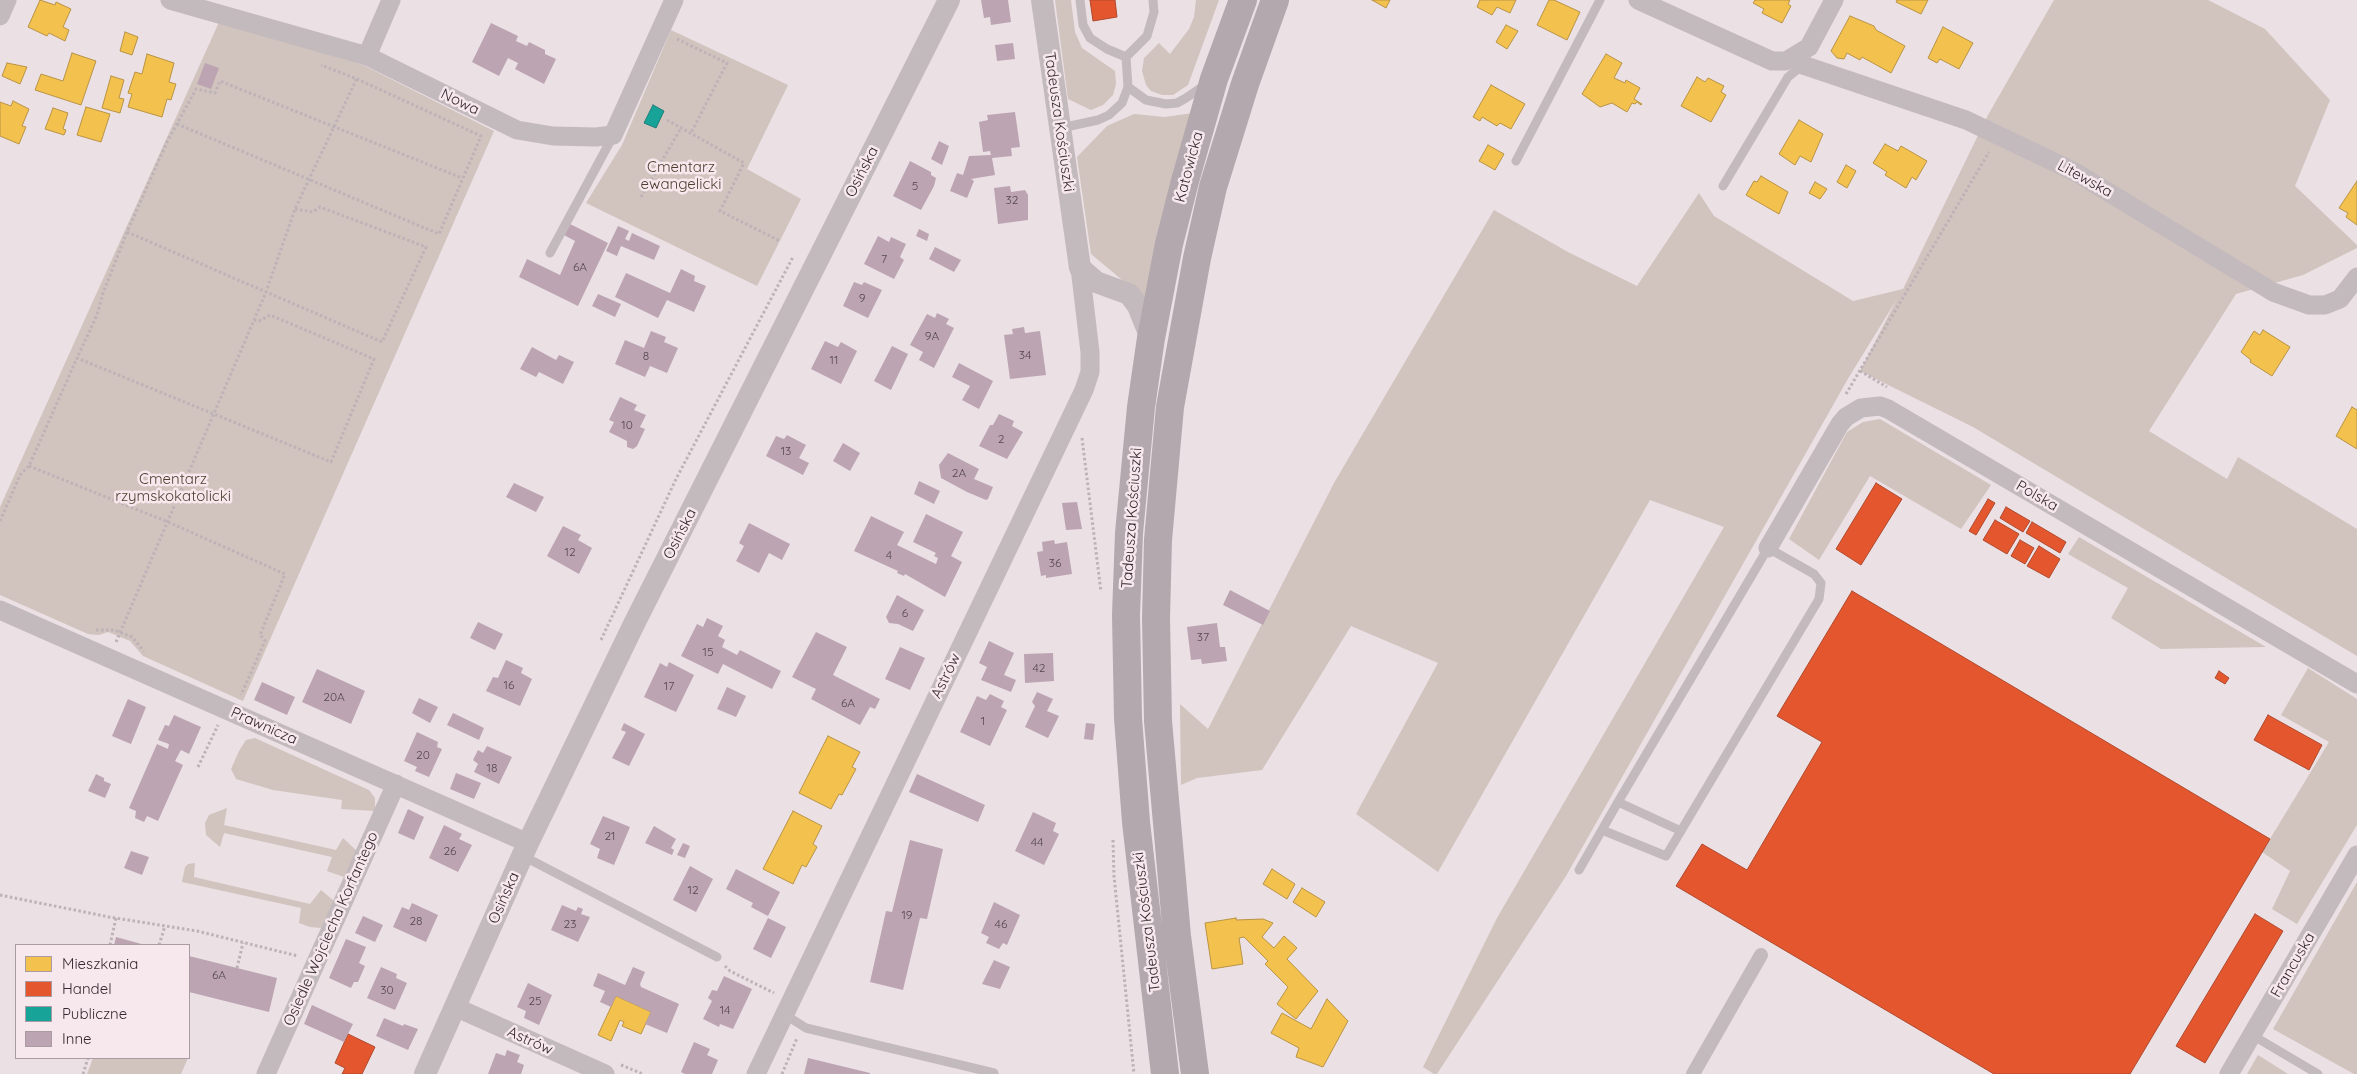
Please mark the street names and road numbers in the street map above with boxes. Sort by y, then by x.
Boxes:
street label: Tadeusza Kościuszki [1040,51,1078,193]
street label: Nowa [438,85,482,119]
street label: Katowicka [1171,130,1207,204]
street label: Osińska [842,144,882,200]
street label: Litewska [2054,157,2116,201]
street label: Tadeusza Kościuszki [1118,447,1146,589]
street label: Polska [2013,477,2061,515]
street label: Osińska [660,506,700,562]
street label: Astrów [927,651,965,701]
street label: Prawnicza [228,703,300,749]
street label: Osiedle Wojciecha Korfantego [280,829,382,1029]
street label: Tadeusza Kościuszki [1129,851,1165,993]
street label: Osińska [485,869,523,927]
street label: Francuska [2267,929,2319,1001]
street label: Astrów [504,1023,556,1059]

